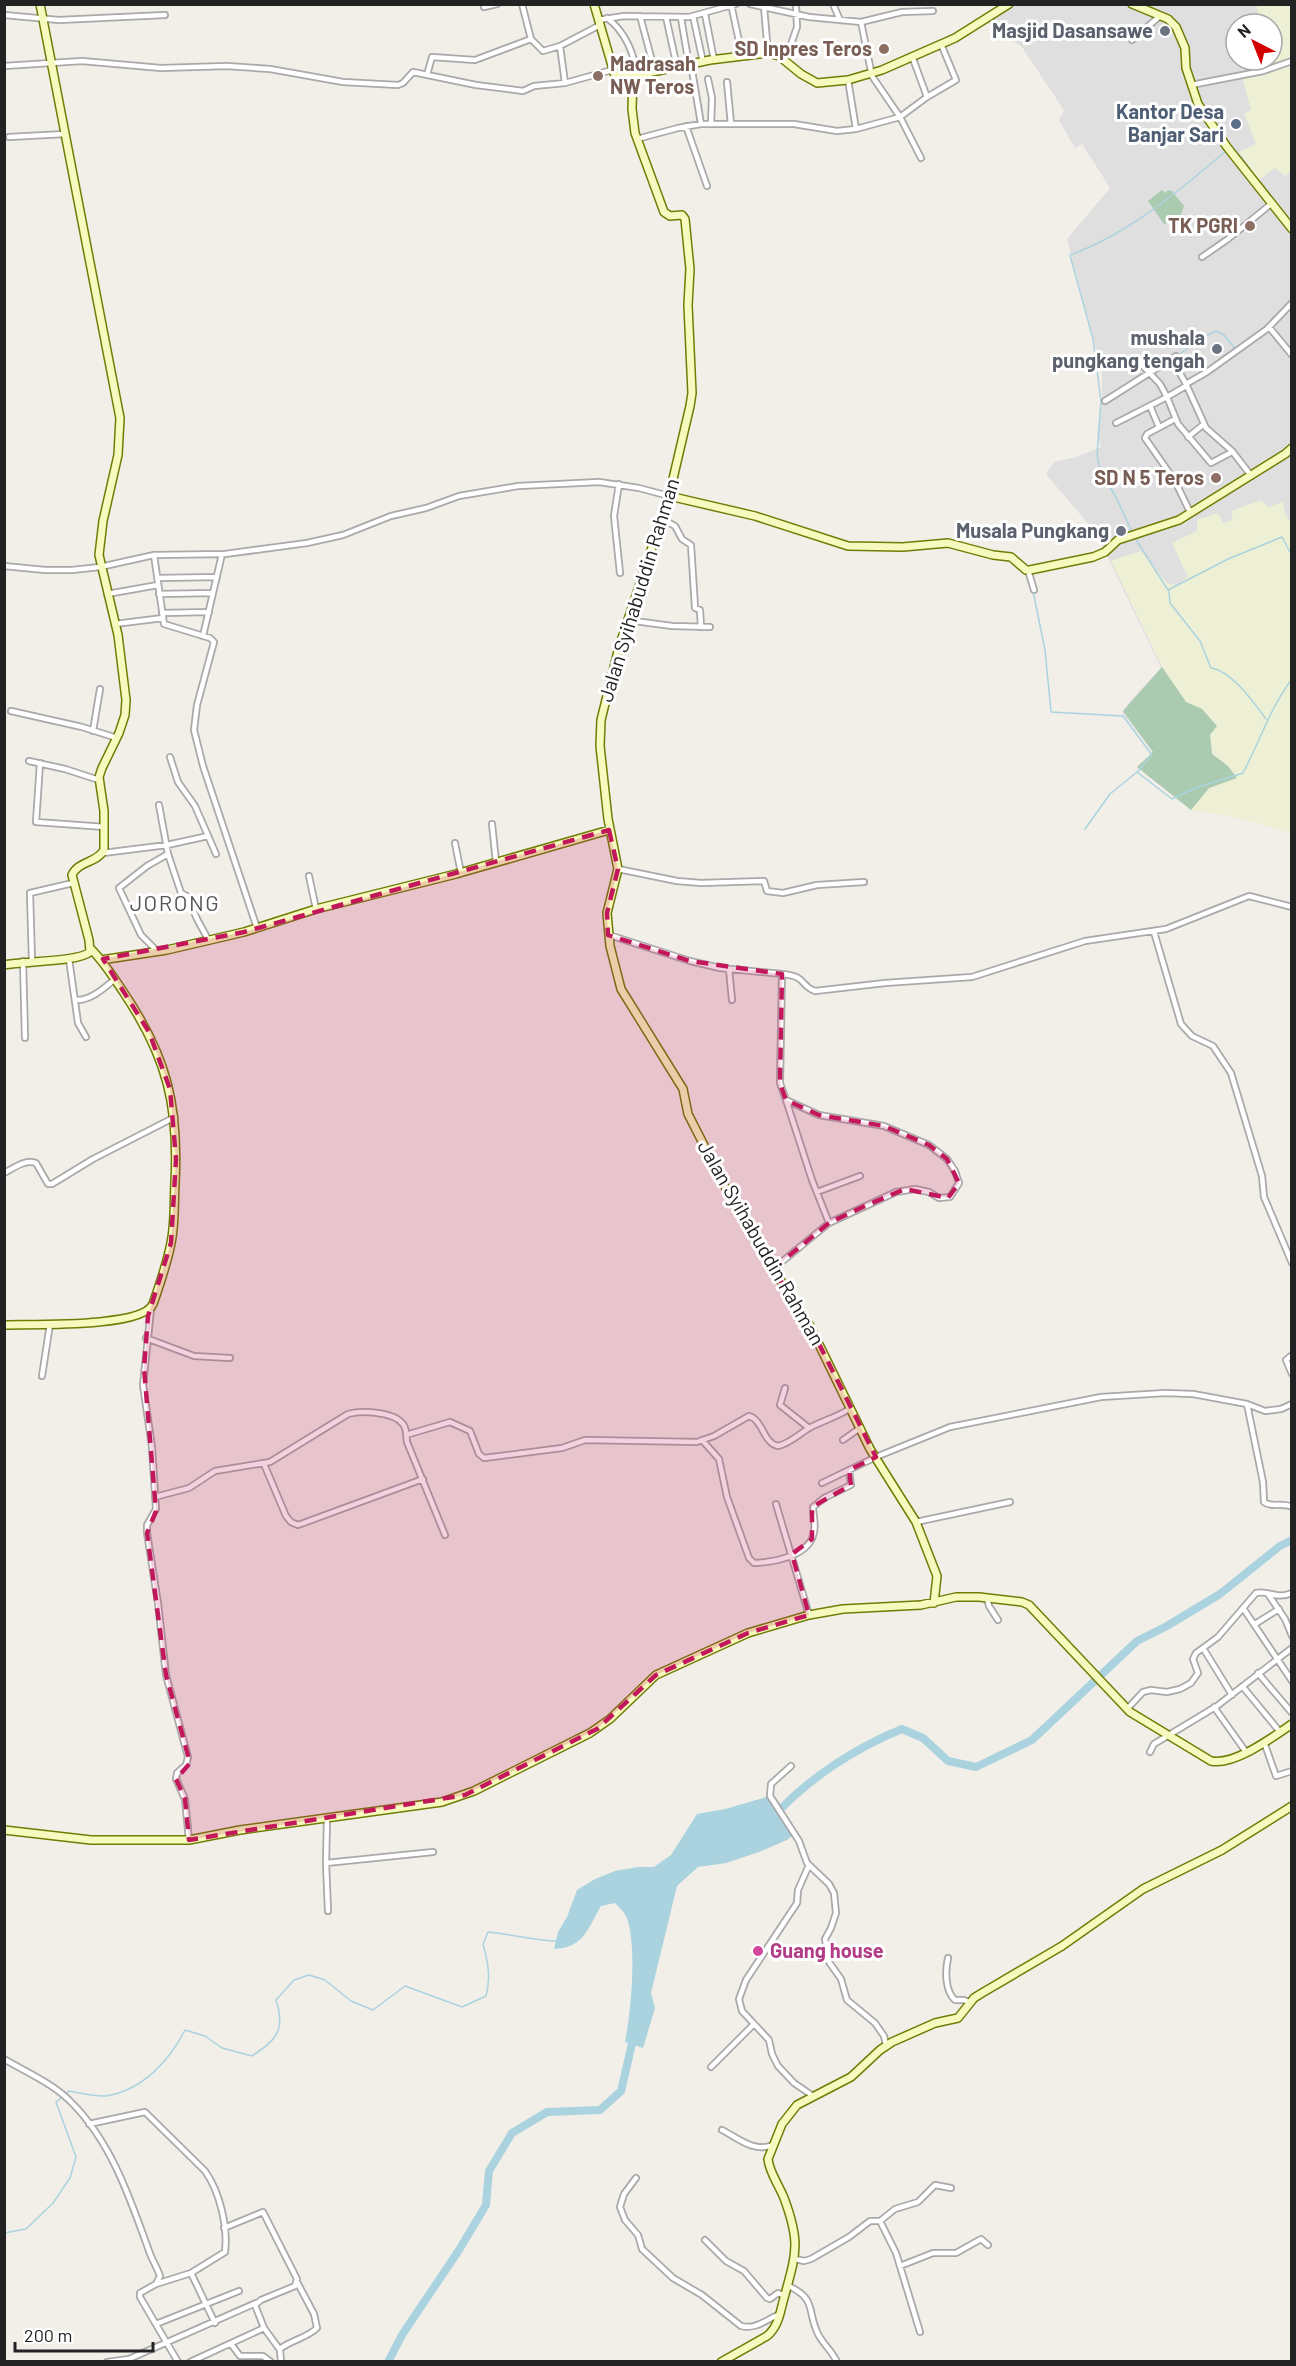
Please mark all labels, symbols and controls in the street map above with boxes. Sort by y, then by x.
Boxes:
north arrow [1224,12,1284,72]
place label: Masjid Dasansawe [992,18,1153,42]
text: N [1233,20,1254,41]
marker: Masjid Dasansawe [1158,24,1172,38]
place label: SD Inpres Teros [734,36,872,60]
marker: SD Inpres Teros [877,42,891,56]
place label: Madrasah NW Teros [610,51,696,98]
marker: Madrasah NW Teros [591,69,605,83]
place label: Kantor Desa Banjar Sari [1116,99,1224,146]
marker: Kantor Desa Banjar Sari [1229,117,1243,131]
place label: TK PGRI [1168,213,1238,237]
marker: TK PGRI [1243,219,1257,233]
place label: mushala pungkang tengah [1052,325,1205,372]
marker: mushala pungkang tengah [1210,342,1224,356]
place label: SD N 5 Teros [1094,465,1204,489]
marker: SD N 5 Teros [1209,471,1223,485]
street label: Jalan Syihabuddin Rahman [593,475,684,704]
place label: Musala Pungkang [956,518,1109,542]
marker: Musala Pungkang [1114,524,1128,538]
district label: JORONG [130,889,220,915]
street label: Jalan Syihabuddin Rahman [693,1136,830,1349]
place label: Guang house [770,1938,884,1962]
marker: Guang house [751,1944,765,1958]
scale bar [15,2315,153,2353]
text: 200 m [24,2324,72,2346]

